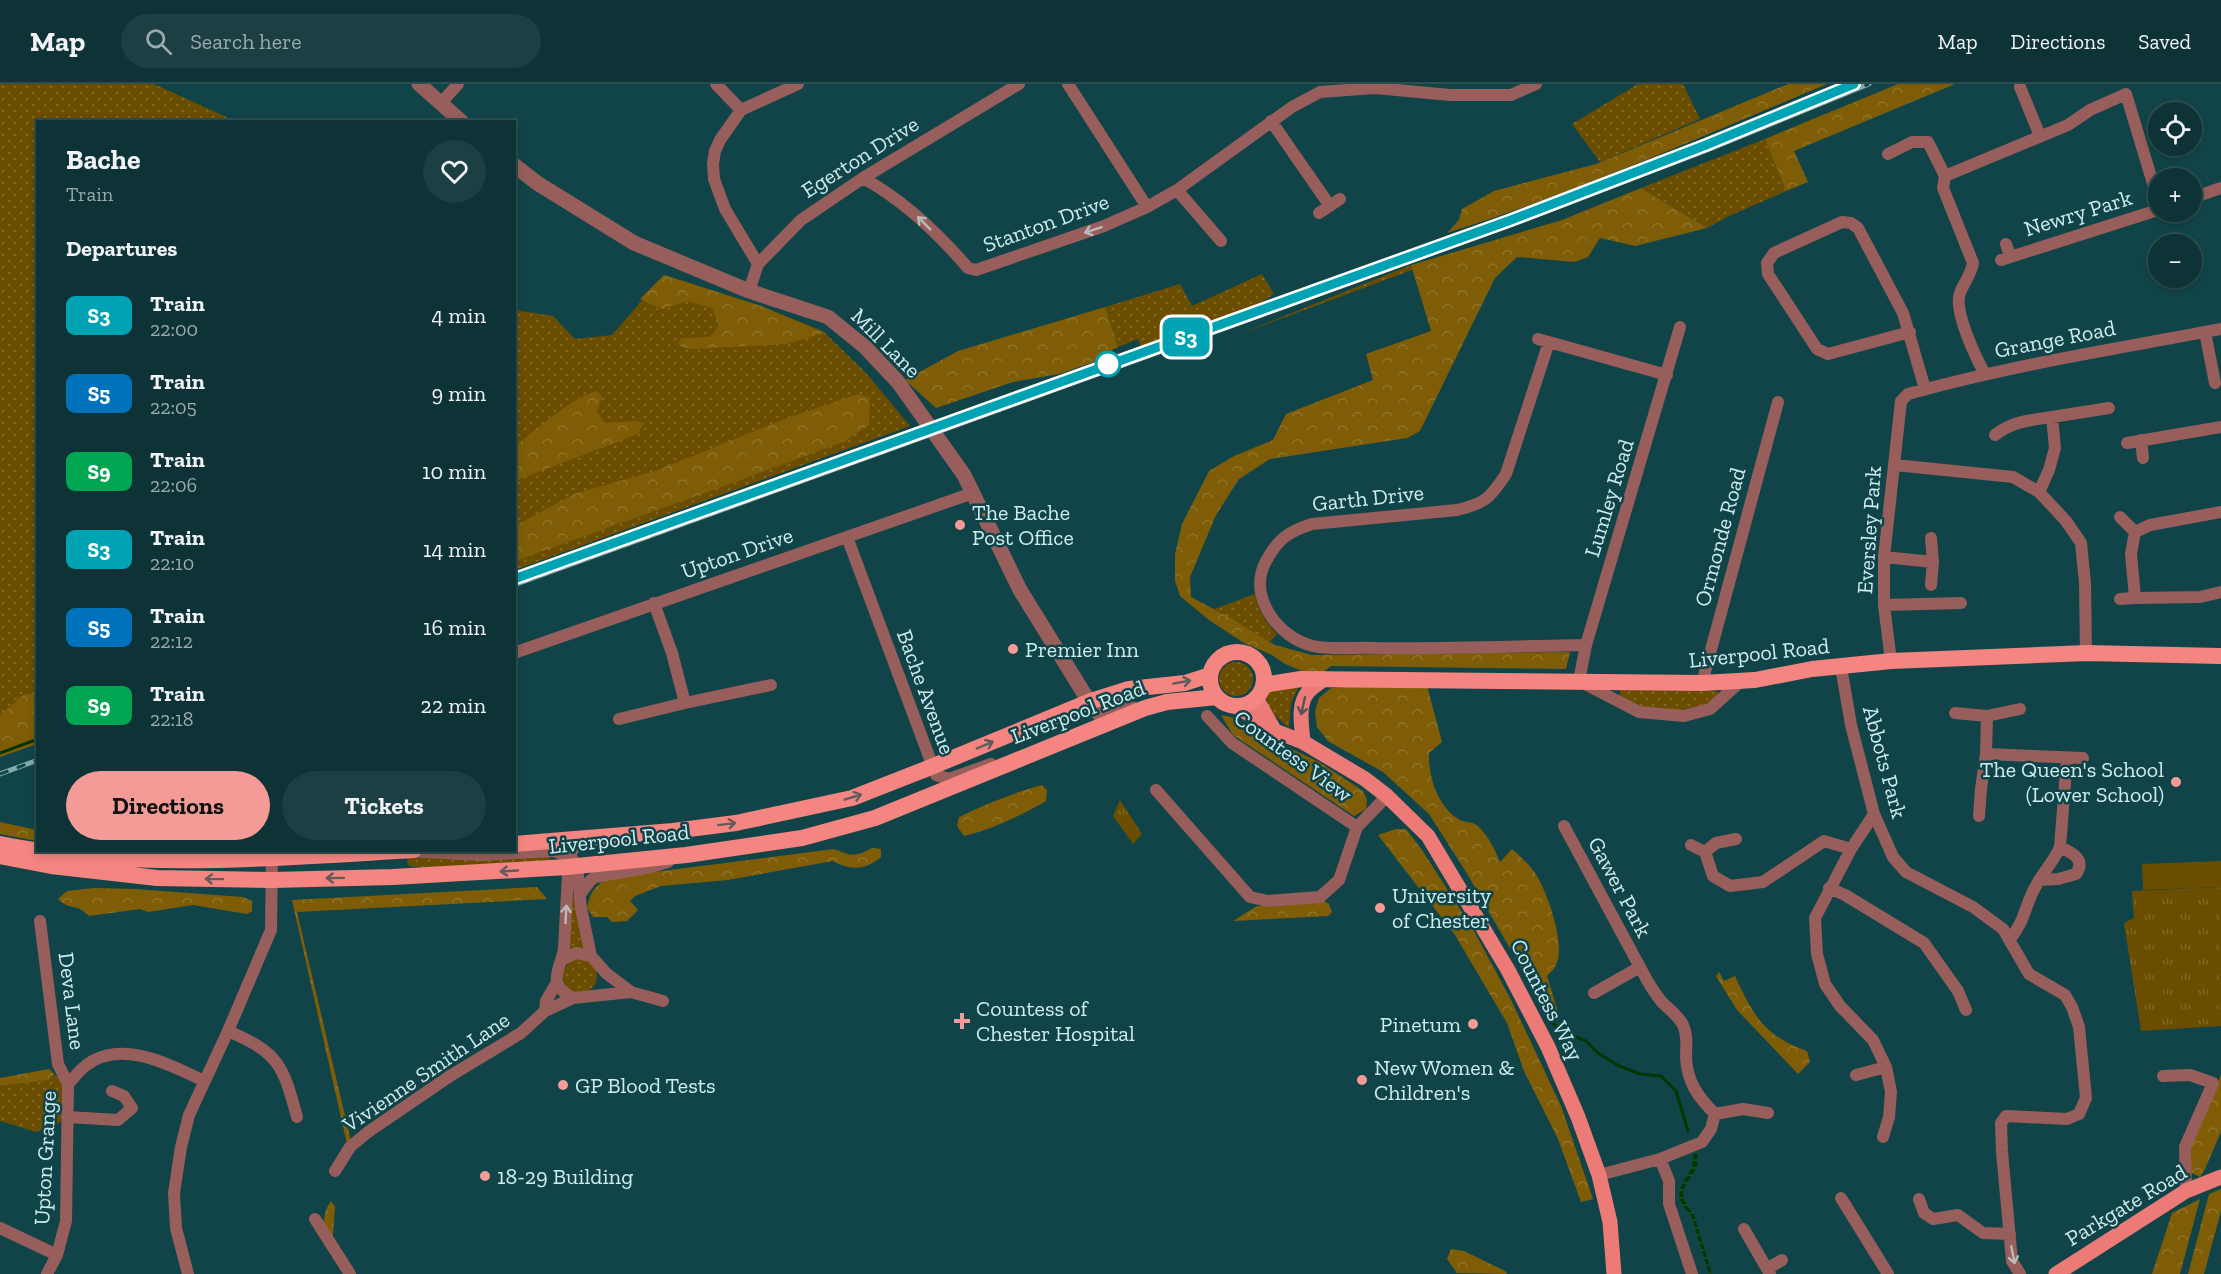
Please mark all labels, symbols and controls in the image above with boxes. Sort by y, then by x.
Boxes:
search box [121,14,541,68]
text: Map [30,25,85,58]
icon: search [142,25,175,58]
text: Search here [190,28,302,55]
text: Map [1938,29,1978,54]
text: Directions [2011,29,2105,54]
text: Saved [2138,29,2191,54]
map controls [2148,102,2202,288]
button: locate [2148,102,2202,156]
street label: Egerton Drive [796,110,924,204]
button: heart [423,140,486,203]
text: Bache [66,143,141,176]
button: + [2148,168,2202,222]
text: Train [66,182,113,206]
street label: Newry Park [2021,184,2136,242]
street label: Stanton Drive [979,188,1113,258]
one-way arrow [917,216,932,231]
one-way arrow [1085,226,1103,237]
button: − [2148,234,2202,288]
text: Departures [66,235,177,262]
text: Train [150,290,205,317]
text: 4 min [431,302,486,329]
street label: Mill Lane [845,302,927,384]
text: S3 [88,303,110,328]
street label: Grange Road [1992,314,2118,364]
text: 22:00 [150,317,198,341]
line badge: S3 [1159,318,1213,356]
text: S3 [1175,325,1197,350]
unlabelled marker [1095,351,1121,377]
text: Train [150,368,205,395]
text: 9 min [432,380,486,407]
text: S5 [88,381,110,406]
text: 22:05 [150,395,197,419]
street label: Lumley Road [1578,436,1640,560]
text: Train [150,446,205,473]
text: 10 min [422,458,486,485]
text: S9 [88,459,110,484]
street label: Ormonde Road [1688,465,1752,609]
street label: Eversley Park [1851,465,1887,595]
text: 22:06 [150,473,197,497]
street label: Garth Drive [1311,479,1425,517]
place label: The Bache Post Office [972,499,1074,551]
marker: The Bache Post Office [953,518,967,532]
street label: Upton Drive [678,521,796,585]
text: Train [150,524,205,551]
text: 14 min [423,536,486,563]
text: S3 [88,537,110,562]
text: 22:10 [150,551,194,575]
text: Train [150,602,205,629]
text: 16 min [423,614,486,641]
text: S5 [88,615,110,640]
street label: Bache Avenue [891,626,961,758]
text: 22:12 [150,629,193,653]
street label: Liverpool Road [1687,632,1831,674]
place label: Premier Inn [1025,636,1139,663]
marker: Premier Inn [1006,642,1020,656]
street label: Liverpool Road [1007,674,1149,750]
one-way arrow [1172,676,1191,687]
text: Train [150,680,205,707]
text: 22 min [421,692,486,719]
text: S9 [88,693,110,718]
one-way arrow [1297,696,1308,716]
street label: Abbots Park [1857,703,1913,822]
street label: Countess View [1229,704,1357,808]
text: 22:18 [150,707,194,731]
one-way arrow [976,739,994,750]
place label: The Queen's School (Lower School) [1980,756,2164,808]
button: Directions [66,771,270,840]
button: Tickets [282,771,486,840]
marker: The Queen's School (Lower School) [2169,775,2183,789]
one-way arrow [843,791,862,802]
street label: Liverpool Road [547,818,691,860]
one-way arrow [717,818,736,829]
street label: Gawer Park [1582,832,1658,942]
one-way arrow [499,865,519,876]
one-way arrow [325,872,345,884]
one-way arrow [205,873,225,884]
place label: University of Chester [1392,882,1492,934]
marker: University of Chester [1373,901,1387,915]
one-way arrow [560,904,571,924]
street label: Countess Way [1505,934,1590,1066]
street label: Deva Lane [53,951,91,1051]
place label: Countess of Chester Hospital [976,995,1135,1047]
street label: Vivienne Smith Lane [337,1006,515,1138]
place label: Pinetum [1380,1011,1461,1038]
marker: Countess of Chester Hospital [953,1012,971,1030]
marker: Pinetum [1466,1017,1480,1031]
place label: New Women & Children's [1374,1054,1514,1106]
place label: GP Blood Tests [575,1072,716,1099]
marker: New Women & Children's [1355,1073,1369,1087]
marker: GP Blood Tests [556,1078,570,1092]
street label: Upton Grange [28,1090,62,1226]
street label: Parkgate Road [2060,1158,2192,1252]
place label: 18-29 Building [497,1163,633,1190]
marker: 18-29 Building [478,1169,492,1183]
one-way arrow [2008,1245,2019,1264]

